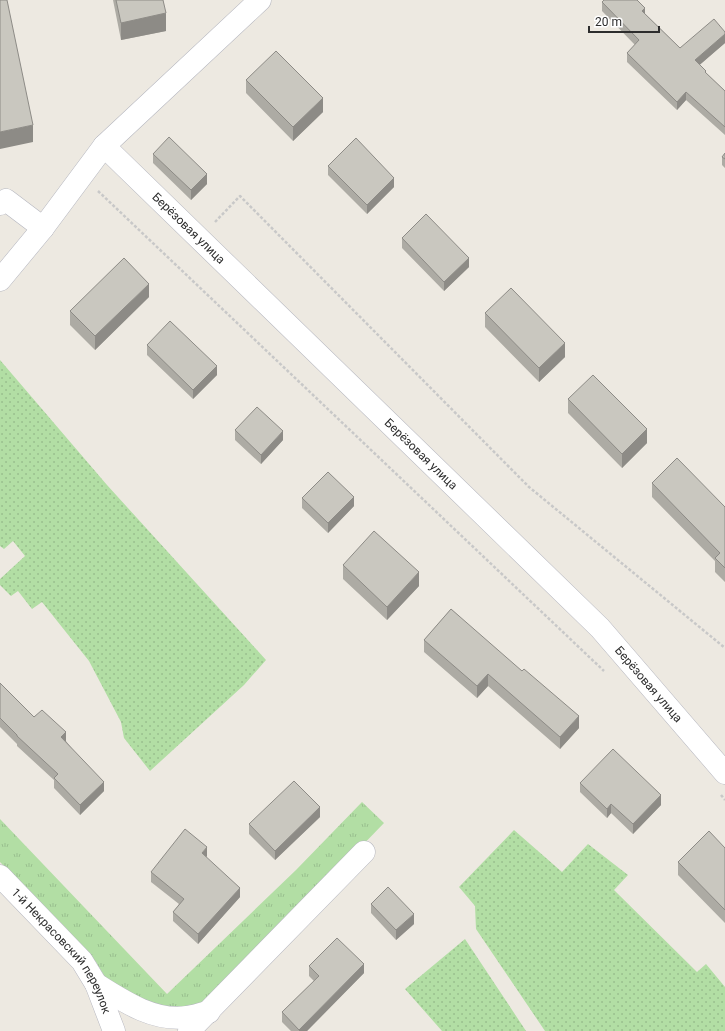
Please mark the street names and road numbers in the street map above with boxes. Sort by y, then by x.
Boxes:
street label: Берёзовая улица [149,190,228,267]
street label: Берёзовая улица [382,416,460,492]
street label: Берёзовая улица [612,643,685,725]
street label: 1-й Некрасовский переулок [9,885,114,1016]

